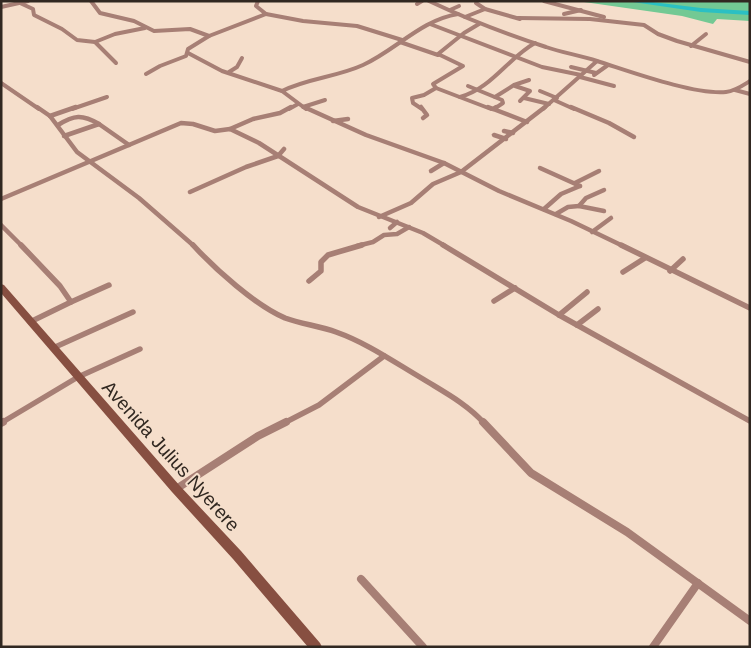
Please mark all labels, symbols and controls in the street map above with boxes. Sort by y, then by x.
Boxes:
street label: Avenida Julius Nyerere [98,377,244,535]

